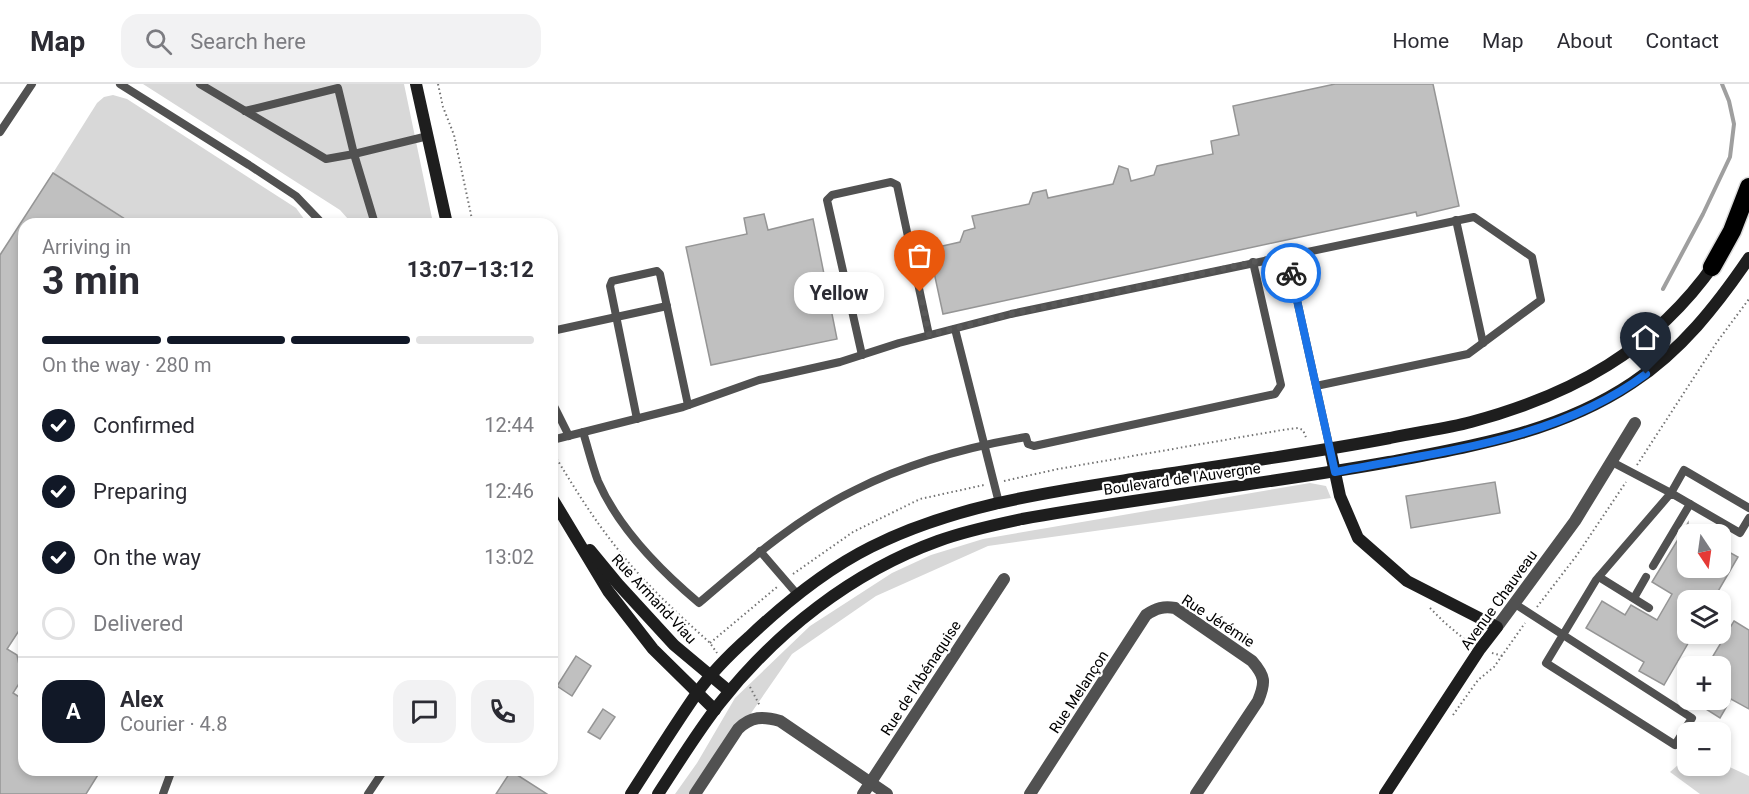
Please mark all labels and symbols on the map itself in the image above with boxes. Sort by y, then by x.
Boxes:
pin [894,230,945,292]
courier [1261,243,1321,303]
callout: Yellow [794,271,884,313]
pin [1620,312,1671,374]
street label: Boulevard de l'Auvergne [1102,459,1262,499]
north arrow [1677,524,1731,578]
street label: Avenue Chauveau [1457,547,1541,653]
street label: Rue Armand-Viau [608,550,700,648]
street label: Rue Jérémie [1178,591,1258,651]
street label: Rue de l'Abénaquise [877,617,965,739]
street label: Rue Melançon [1046,647,1112,737]

